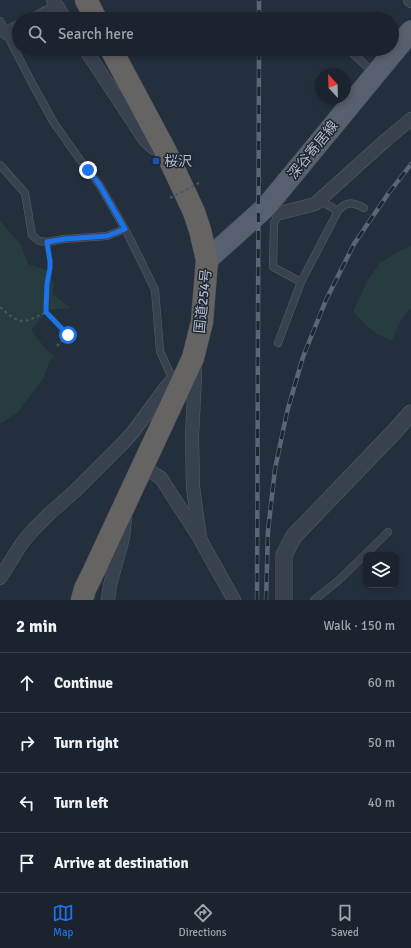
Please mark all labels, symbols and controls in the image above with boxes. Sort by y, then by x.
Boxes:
search box [12,12,399,56]
icon: search [26,23,48,45]
text: Search here [58,25,134,43]
north arrow [315,68,351,104]
street label: 深谷寄居線 [284,117,342,183]
place label: 桜沢 [164,153,192,170]
marker: 桜沢 [151,156,161,166]
route end [79,161,97,179]
street label: 国道254号 [191,268,215,334]
route start [59,326,77,344]
map controls [363,552,399,588]
button: layers [363,552,399,588]
text: 2 min [16,616,57,637]
text: Walk · 150 m [324,618,395,634]
icon: ahead [16,672,38,694]
text: Continue [54,674,113,692]
text: 60 m [368,675,395,691]
icon: right [16,732,38,754]
text: Turn right [54,734,119,752]
text: 50 m [368,735,395,751]
icon: left [16,792,38,814]
text: Turn left [54,794,108,812]
text: 40 m [368,795,395,811]
icon: arrive [16,852,38,874]
text: Arrive at destination [54,854,189,872]
tab: Map [52,902,74,939]
tab: Directions [179,902,227,939]
tab: Saved [331,902,359,939]

